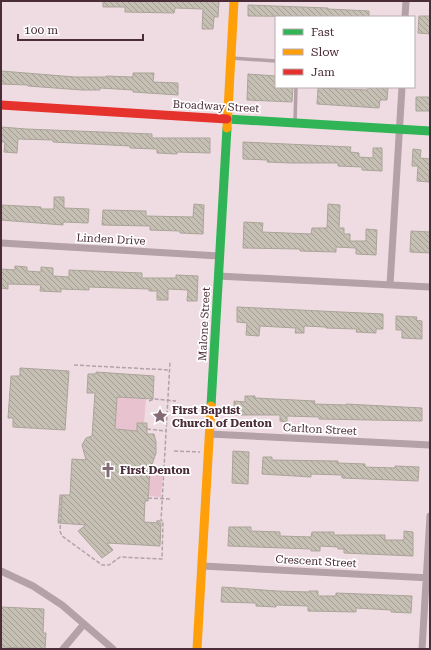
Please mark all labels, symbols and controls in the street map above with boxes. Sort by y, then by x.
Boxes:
scale bar [18,16,143,42]
legend [275,16,415,88]
text: 100 m [24,23,58,37]
text: Fast [311,25,335,39]
text: Slow [311,45,339,59]
text: Jam [311,65,335,79]
street label: Broadway Street [172,98,260,115]
street label: Linden Drive [76,231,146,248]
street label: Malone Street [196,287,213,361]
place label: First Baptist Church of Denton [172,404,272,430]
place icon: First Baptist Church of Denton [151,407,169,425]
street label: Carlton Street [283,421,357,438]
church icon: First Denton [99,461,117,479]
place label: First Denton [120,464,191,477]
street label: Crescent Street [275,553,357,570]

